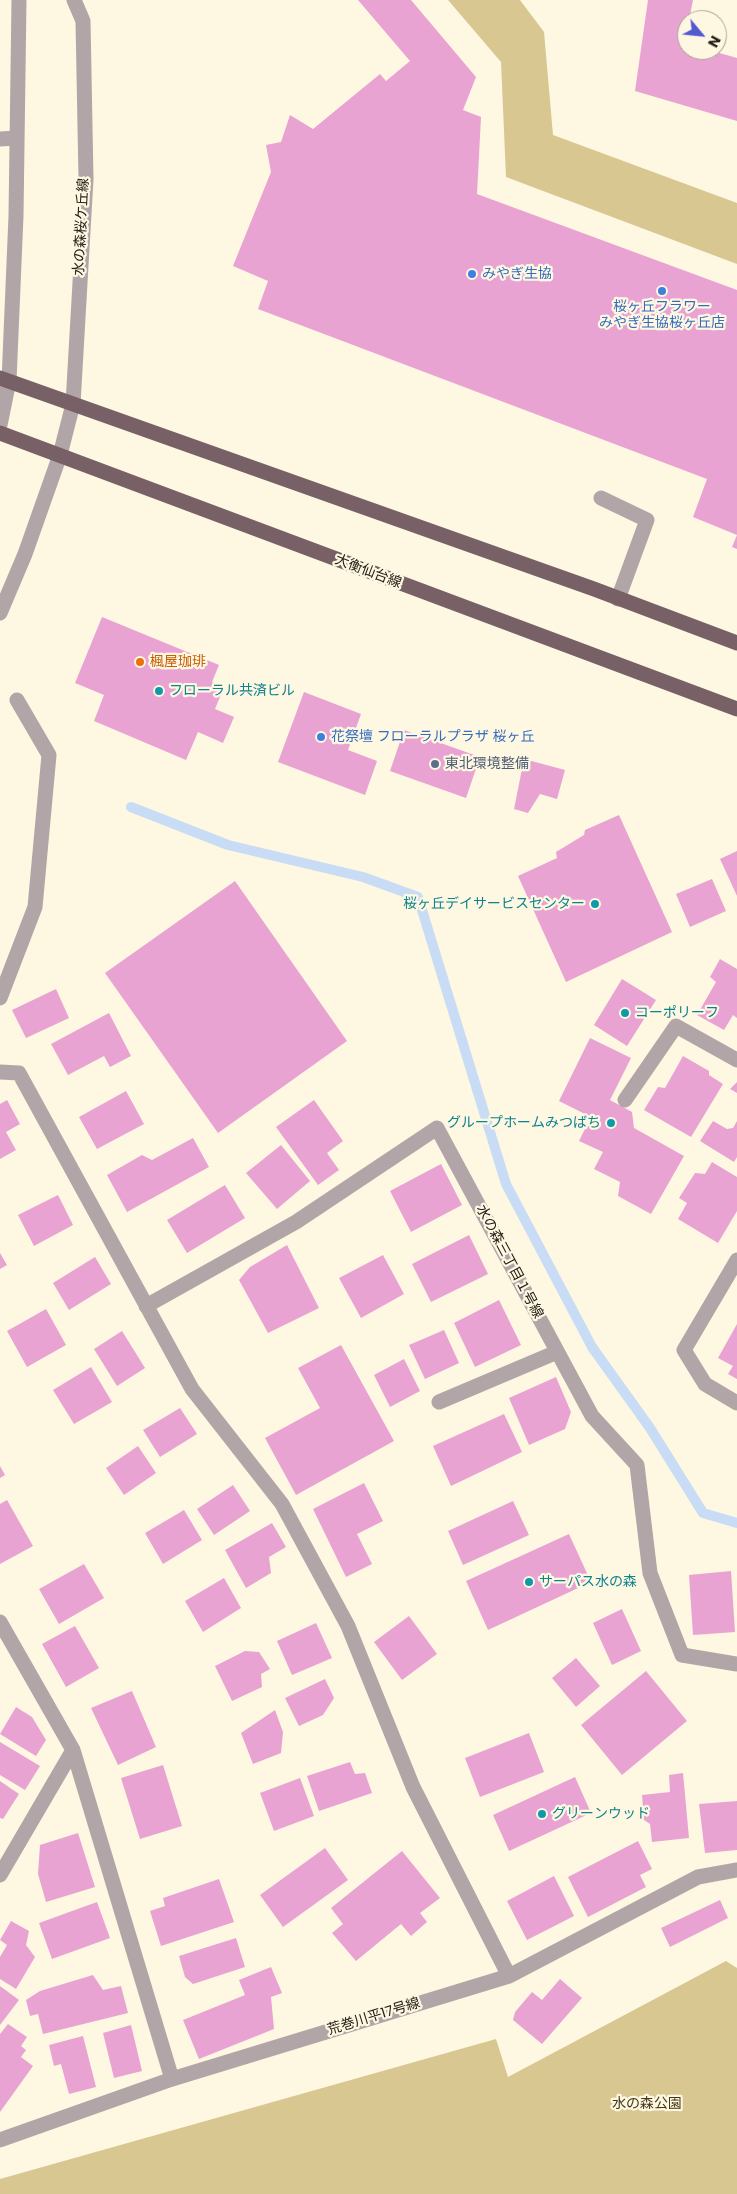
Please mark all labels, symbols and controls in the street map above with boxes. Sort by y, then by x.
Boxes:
north arrow [677,10,727,60]
text: N [703,32,726,51]
street label: 水の森桜ケ丘線 [71,178,93,276]
place label: みやぎ生協 [482,266,552,282]
marker: みやぎ生協 [466,268,478,280]
marker: 桜ヶ丘フラワー みやぎ生協桜ヶ丘店 [656,285,668,297]
place label: 桜ヶ丘フラワー みやぎ生協桜ヶ丘店 [599,299,725,332]
street label: 大衡仙台線 [332,552,404,592]
place label: 楓屋珈琲 [150,654,206,670]
marker: 楓屋珈琲 [134,656,146,668]
place label: フローラル共済ビル [169,683,295,699]
marker: フローラル共済ビル [153,685,165,697]
place label: 花祭壇 フローラルプラザ 桜ヶ丘 [331,729,534,745]
marker: 花祭壇 フローラルプラザ 桜ヶ丘 [315,731,327,743]
place label: 東北環境整備 [445,756,529,772]
marker: 東北環境整備 [429,758,441,770]
place label: 桜ヶ丘デイサービスセンター [403,896,585,912]
marker: 桜ヶ丘デイサービスセンター [589,898,601,910]
place label: コーポリーフ [635,1005,719,1021]
marker: コーポリーフ [619,1007,631,1019]
place label: グループホームみつばち [447,1115,601,1131]
marker: グループホームみつばち [605,1117,617,1129]
street label: 水の森三丁目１号線 [472,1202,546,1322]
place label: サーパス水の森 [539,1574,637,1590]
marker: サーパス水の森 [523,1576,535,1588]
place label: グリーンウッド [552,1806,650,1822]
marker: グリーンウッド [536,1808,548,1820]
street label: 荒巻川平17号線 [326,1995,422,2039]
park label: 水の森公園 [612,2096,682,2112]

